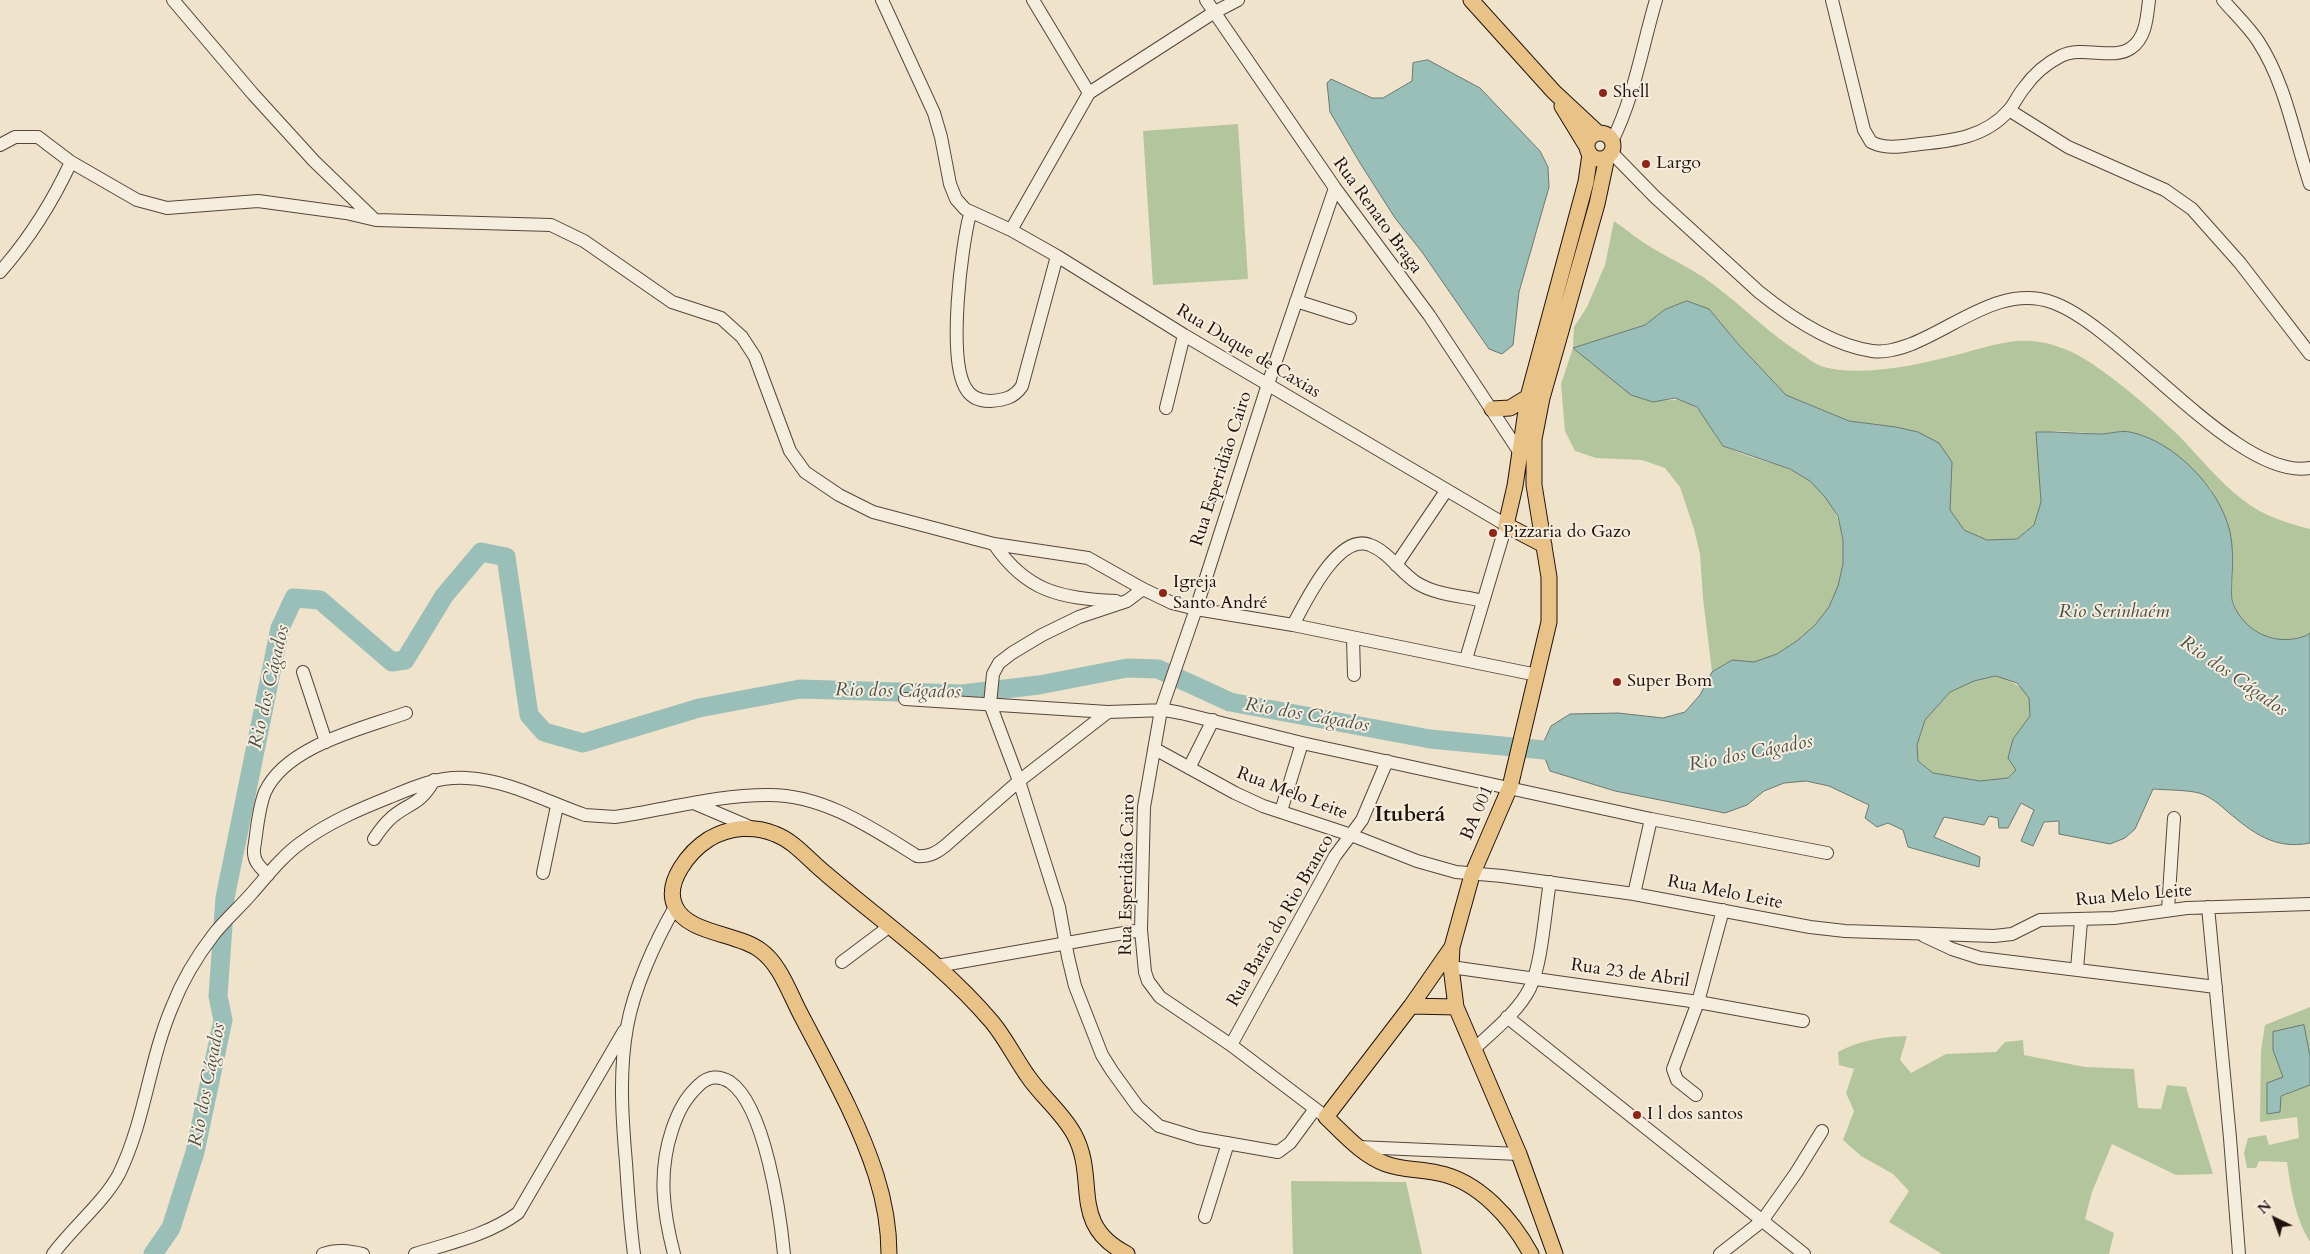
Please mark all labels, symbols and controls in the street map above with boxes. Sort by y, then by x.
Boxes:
place label: Shell [1613,82,1649,104]
marker: Shell [1597,87,1609,99]
place label: Largo [1656,153,1701,175]
street label: Rua Renato Braga [1328,154,1426,278]
marker: Largo [1640,158,1652,170]
street label: Rua Duque de Caxias [1172,301,1324,403]
street label: Rua Esperidião Cairo [1187,389,1257,549]
place label: Pizzaria do Gazo [1503,522,1631,544]
marker: Pizzaria do Gazo [1487,527,1499,539]
place label: Igreja Santo André [1173,572,1268,614]
marker: Igreja Santo André [1157,587,1169,599]
water label: Rio Serinhaém [2058,602,2170,624]
water label: Rio dos Cágados [245,623,295,751]
water label: Rio dos Cágados [2175,632,2291,722]
place label: Super Bom [1627,671,1712,693]
marker: Super Bom [1611,676,1623,688]
water label: Rio dos Cágados [835,680,961,704]
water label: Rio dos Cágados [1243,694,1371,738]
water label: Rio dos Cágados [1687,731,1815,777]
street label: Rua Melo Leite [1233,763,1351,825]
street label: BA 001 [1457,782,1499,844]
street label: Rua Esperidião Cairo [1116,794,1140,956]
district label: Ituberá [1375,803,1445,829]
street label: Rua Barão do Rio Branco [1223,831,1339,1011]
street label: Rua Melo Leite [1665,871,1785,915]
street label: Rua Melo Leite [2075,880,2193,912]
street label: Rua 23 de Abril [1569,955,1691,993]
water label: Rio dos Cágados [185,1021,231,1149]
place label: I l dos santos [1647,1104,1743,1126]
marker: I l dos santos [1631,1109,1643,1121]
north arrow [2250,1194,2300,1244]
text: N [2254,1196,2276,1219]

